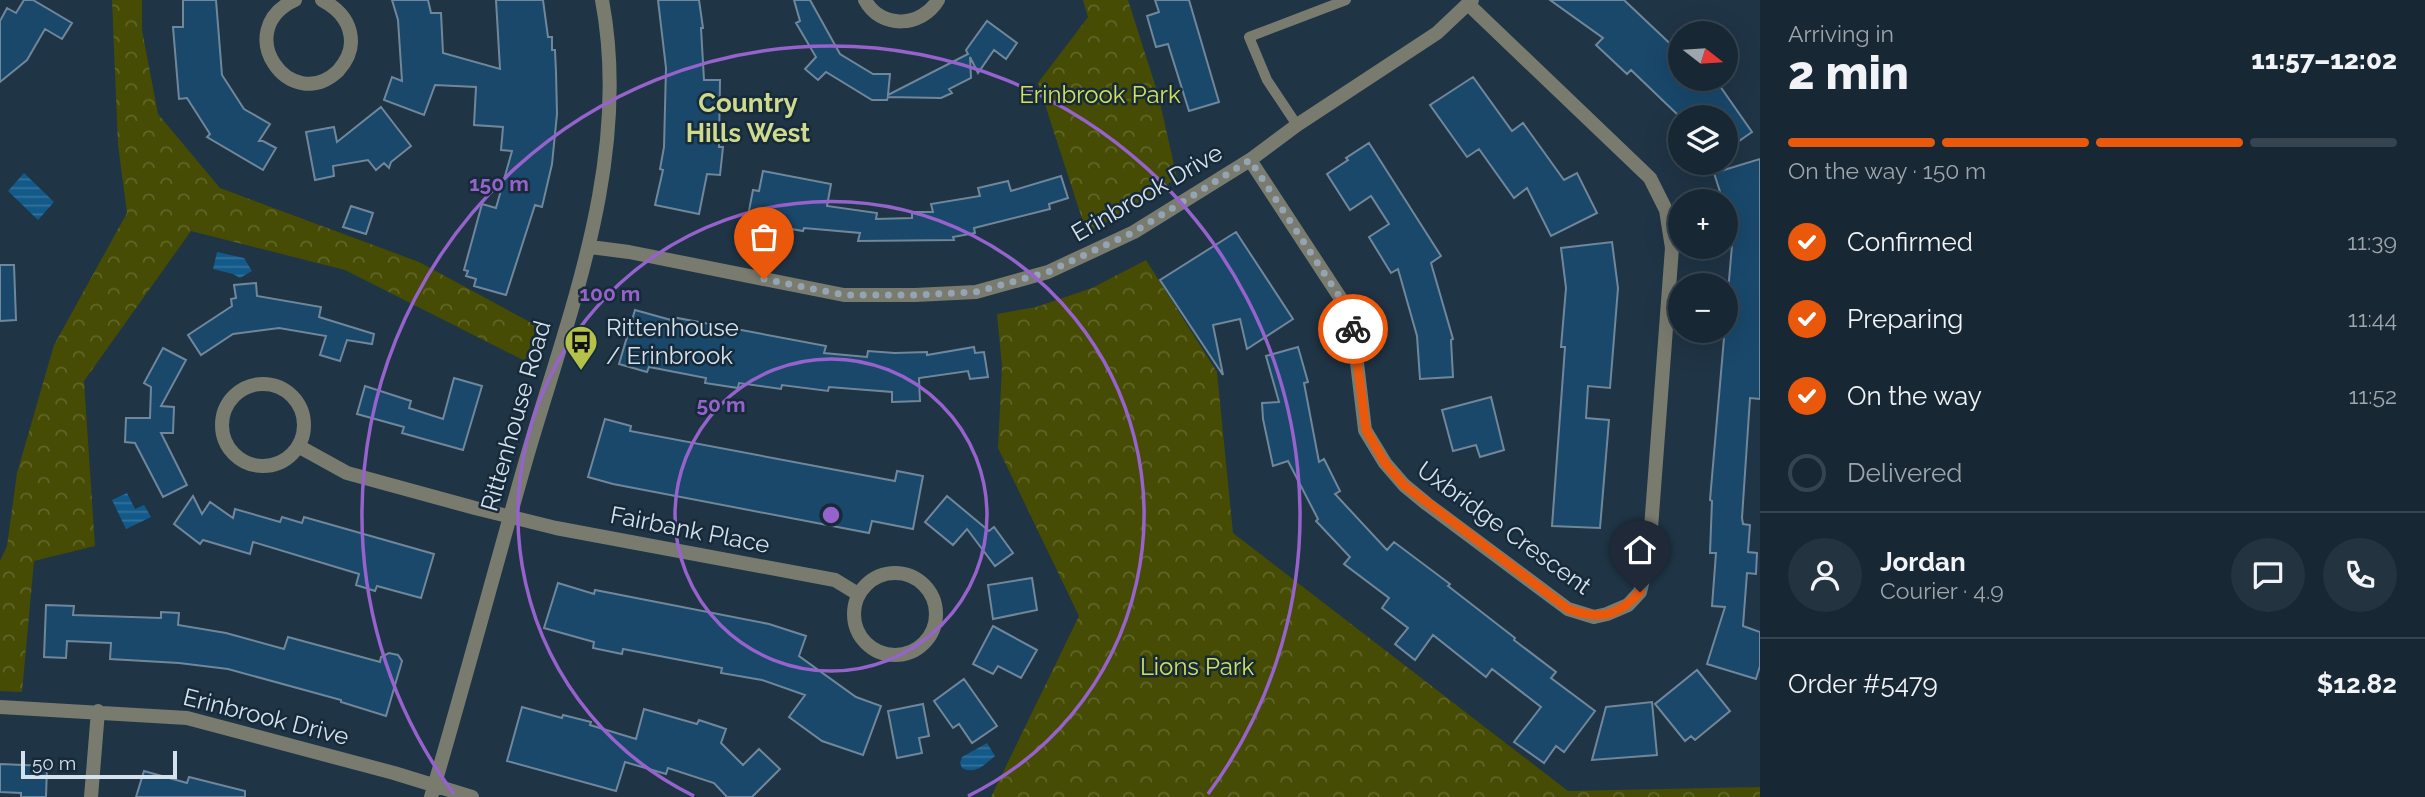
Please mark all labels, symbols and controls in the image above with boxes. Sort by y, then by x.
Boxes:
text: Arriving in [1788,20,1894,47]
north arrow [1668,21,1738,91]
map controls [1668,21,1738,343]
text: 11:57–12:02 [2251,45,2397,75]
text: 2 min [1788,46,1909,100]
park label: Erinbrook Park [1019,80,1181,109]
district label: Country Hills West [686,88,810,148]
button: layers [1668,105,1738,175]
street label: Erinbrook Drive [1066,138,1227,248]
text: On the way · 150 m [1788,157,1986,184]
text: 150 m [469,171,529,196]
button: + [1668,189,1738,259]
pin [734,207,794,279]
icon: bag [745,218,783,256]
icon: check [1788,223,1826,261]
text: Confirmed [1847,227,1973,257]
text: 11:39 [2347,228,2397,255]
button: − [1668,273,1738,343]
text: 100 m [580,281,640,306]
courier [1318,294,1388,364]
icon: check [1788,300,1826,338]
text: Preparing [1847,304,1963,334]
text: 11:44 [2348,305,2397,332]
icon: bike [1334,310,1372,348]
place label: Rittenhouse / Erinbrook [606,313,739,370]
street label: Rittenhouse Road [474,317,557,514]
bus stop icon: Rittenhouse / Erinbrook [562,323,600,372]
icon: check [1788,377,1826,415]
text: On the way [1847,381,1982,411]
text: 11:52 [2348,382,2397,409]
text: 50 m [696,392,746,417]
street label: Uxbridge Crescent [1412,455,1597,600]
text: Delivered [1847,458,1962,488]
street label: Fairbank Place [608,500,772,559]
centre of rings [819,503,843,527]
pin [1610,520,1670,592]
icon: home [1621,531,1659,569]
button: person [1788,538,1862,612]
button: chat [2231,538,2305,612]
button: phone [2323,538,2397,612]
text: Jordan [1880,547,1966,577]
text: Courier · 4.9 [1880,577,2004,604]
park label: Lions Park [1140,652,1254,681]
text: Order #5479 [1788,669,1938,699]
text: $12.82 [2317,669,2397,699]
street label: Erinbrook Drive [180,682,352,751]
scale bar [21,748,177,780]
text: 50 m [32,752,76,774]

